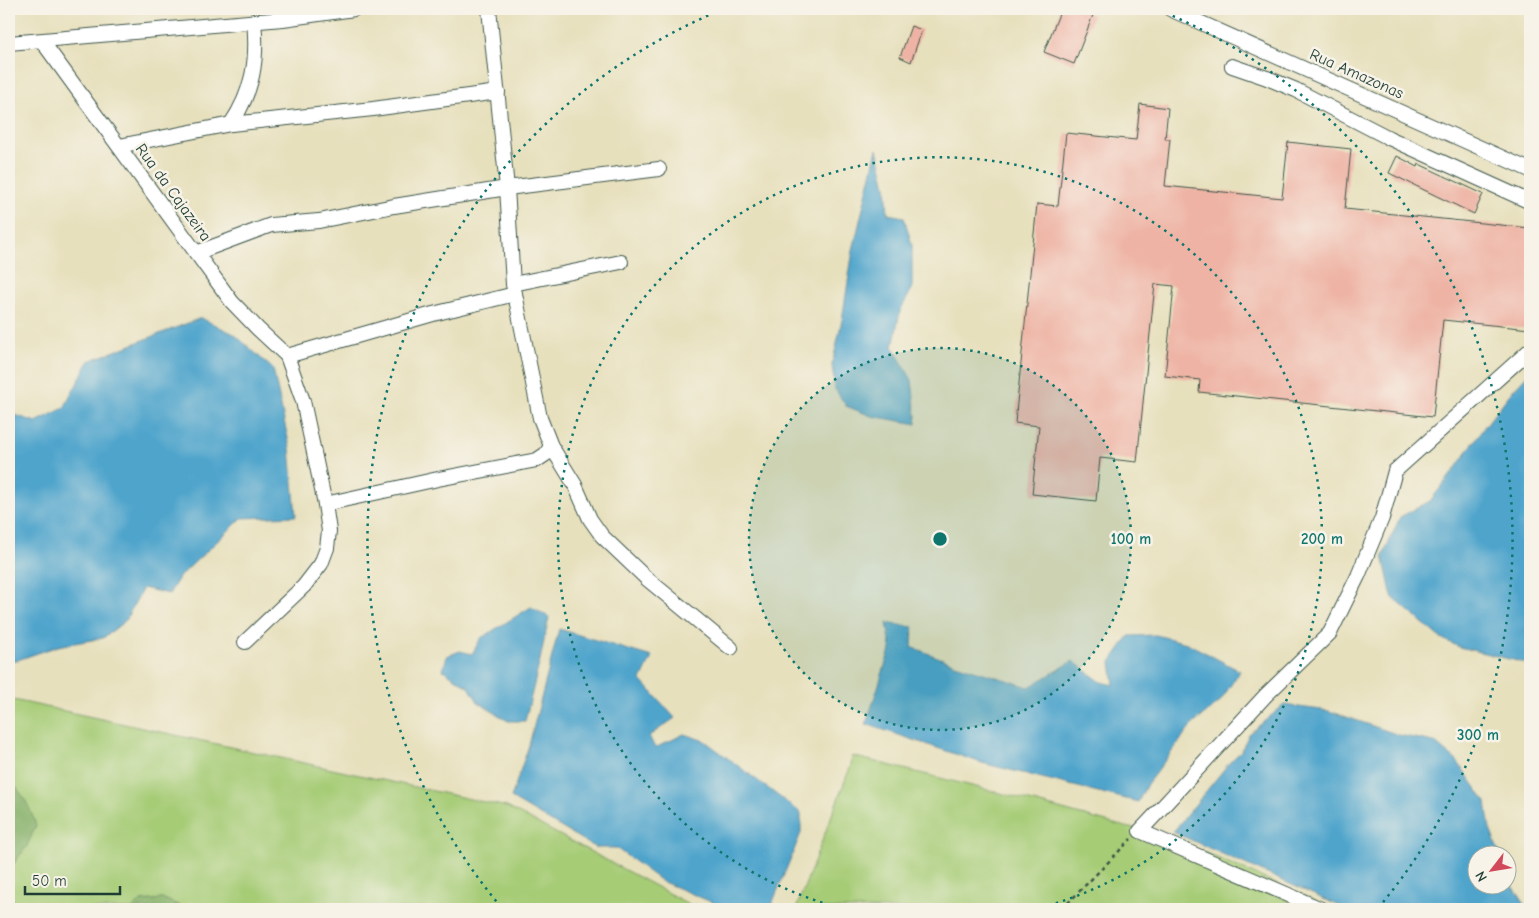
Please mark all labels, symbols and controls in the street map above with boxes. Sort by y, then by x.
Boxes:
street label: Rua Amazonas [1307,45,1407,103]
street label: Rua da Cajazeira [132,140,215,245]
centre of rings [931,530,949,548]
text: 100 m [1111,530,1151,548]
text: 200 m [1301,530,1343,548]
text: 300 m [1457,726,1499,744]
north arrow [1466,846,1516,896]
scale bar [25,863,120,895]
text: N [1472,868,1491,885]
text: 50 m [32,872,67,890]

